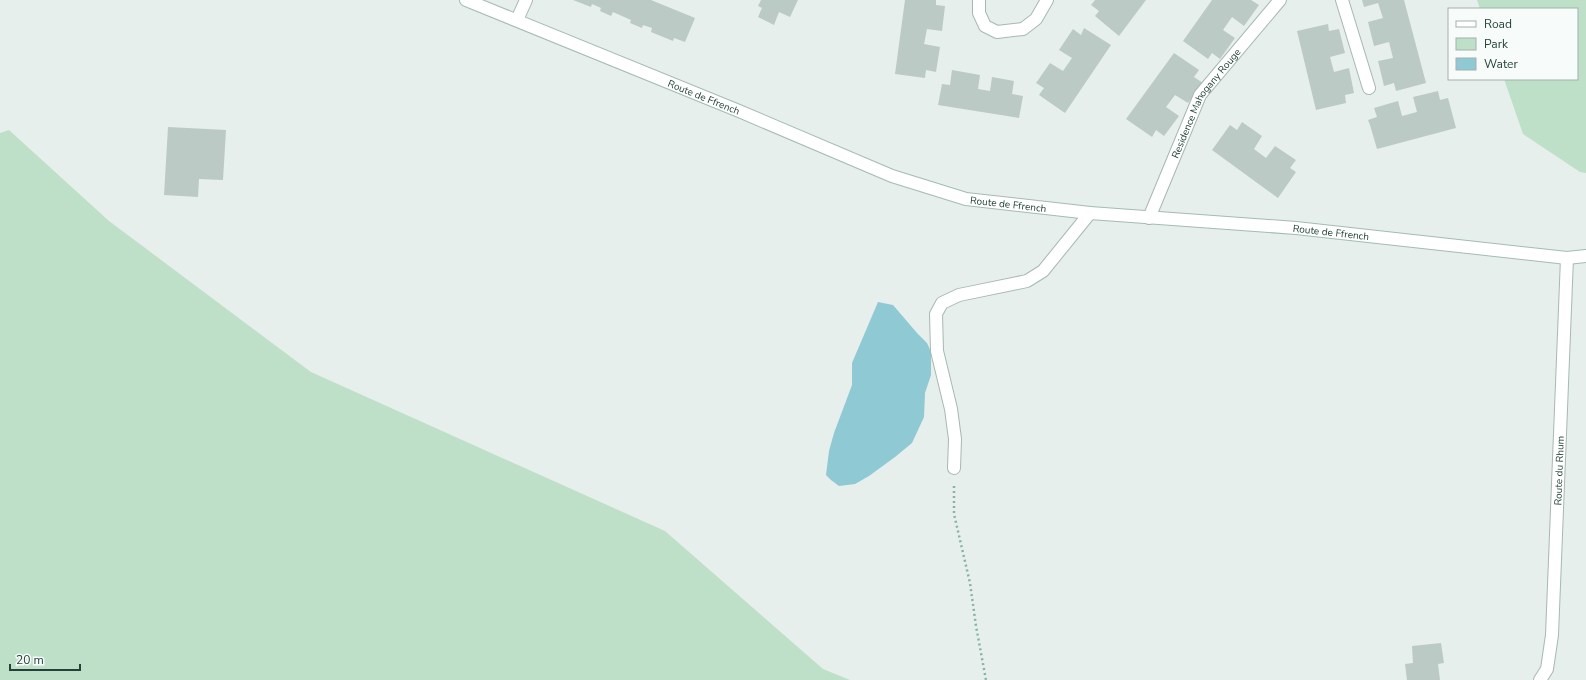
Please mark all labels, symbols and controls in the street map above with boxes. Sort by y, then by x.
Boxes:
legend [1448,8,1578,80]
text: Road [1484,16,1512,32]
text: Park [1484,36,1509,52]
street label: Residence Mahogany Rouge [1169,46,1244,161]
text: Water [1484,56,1518,72]
street label: Route de Ffrench [666,77,742,119]
street label: Route de Ffrench [969,194,1047,216]
street label: Route de Ffrench [1292,222,1370,244]
street label: Route du Rhum [1551,435,1568,506]
scale bar [10,646,80,672]
text: 20 m [16,652,44,668]

